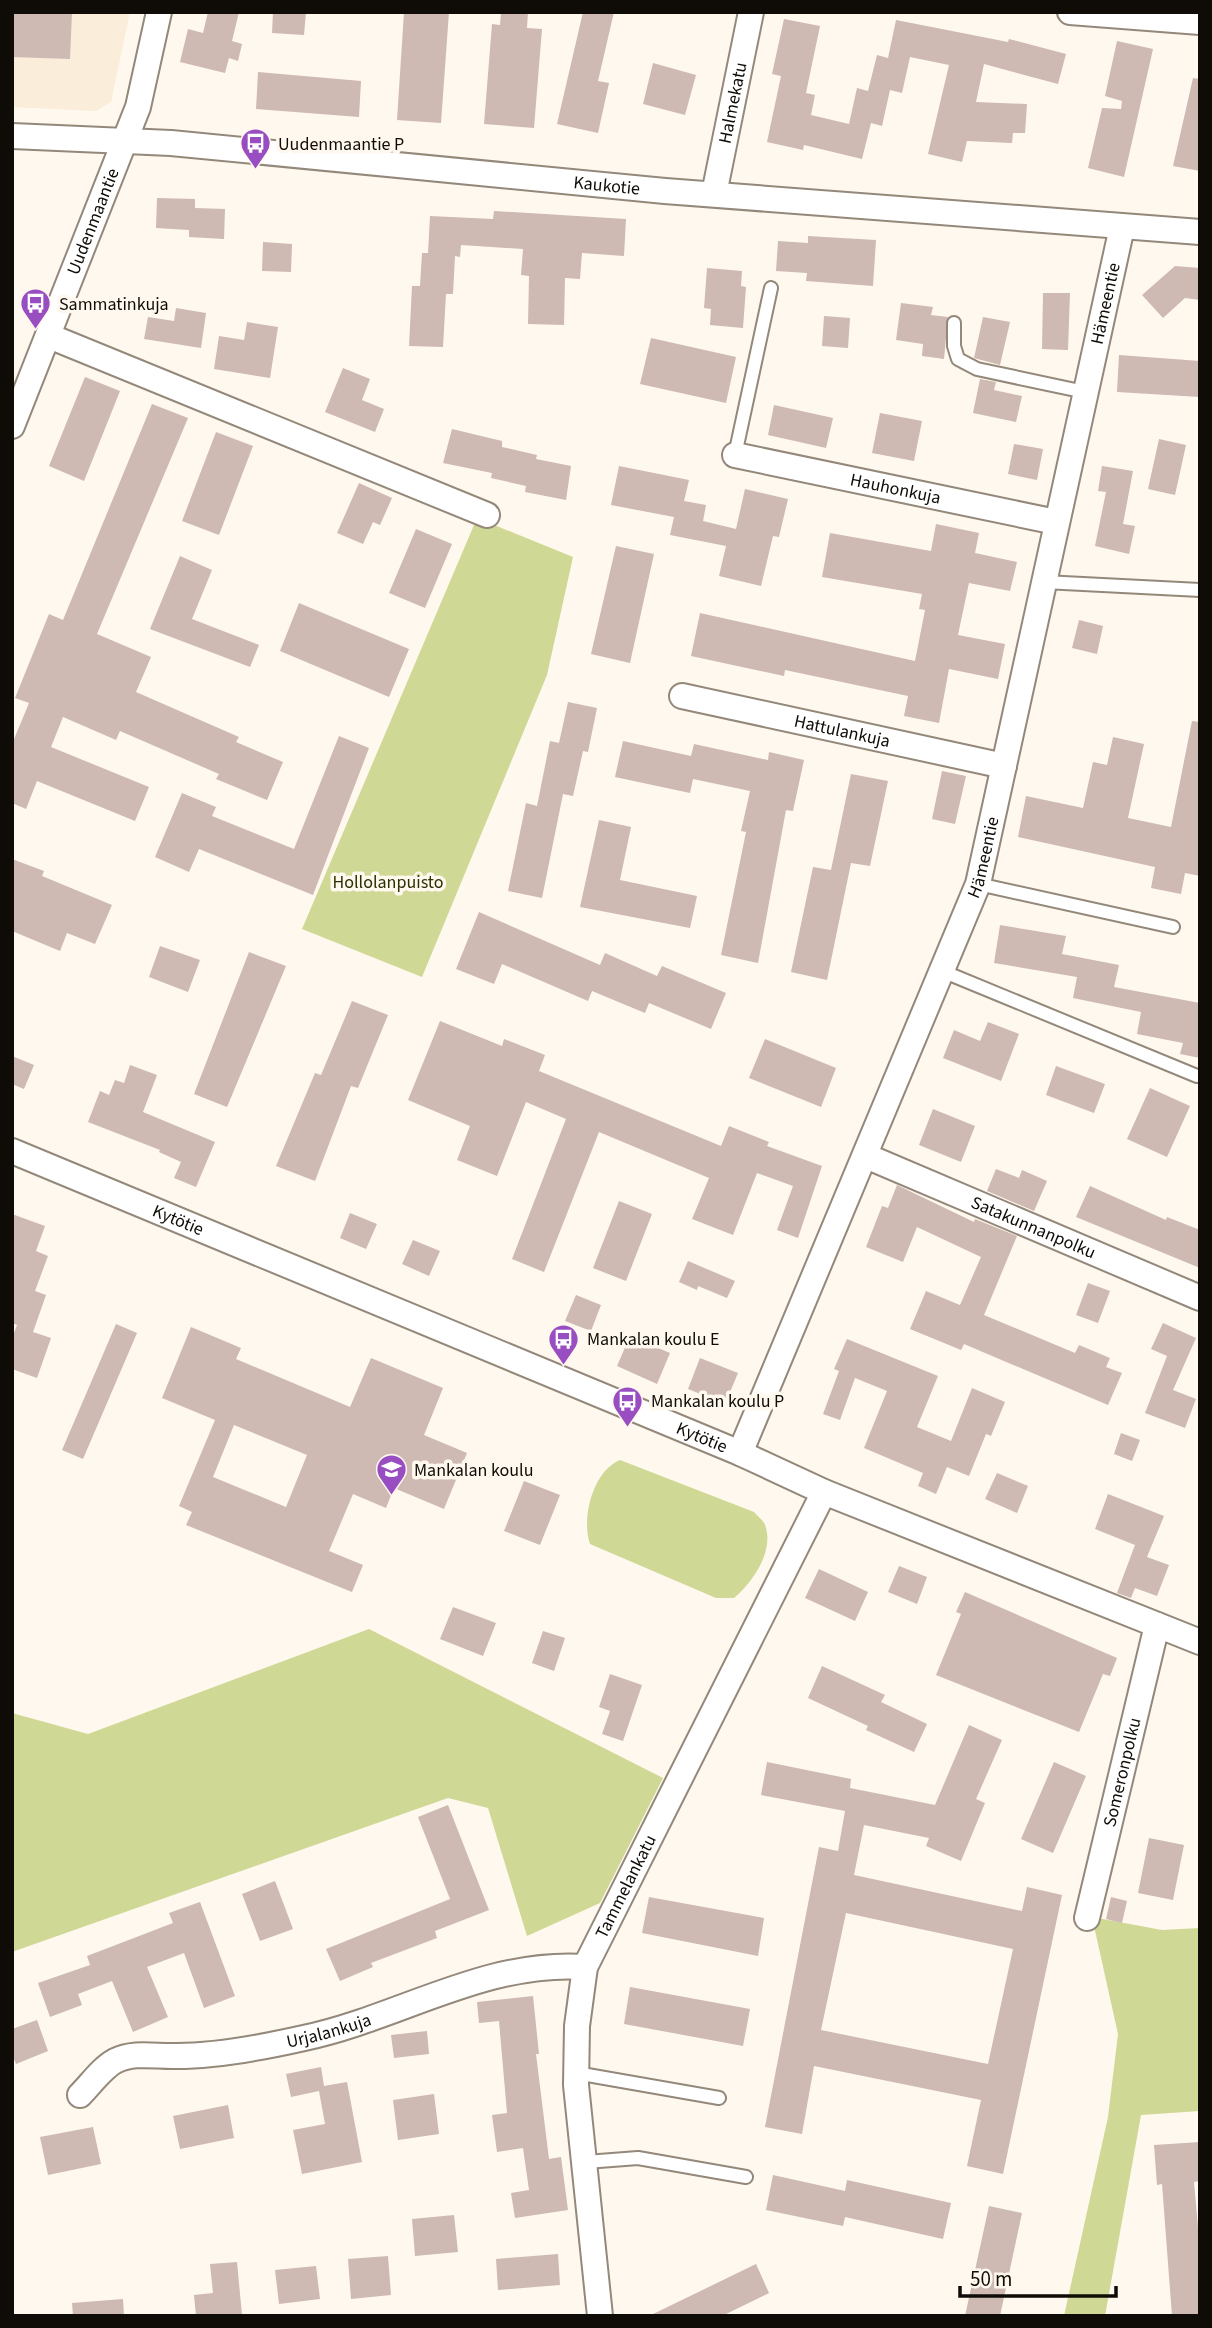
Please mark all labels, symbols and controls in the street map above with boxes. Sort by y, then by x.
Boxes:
street label: Halmekatu [712,60,753,146]
bus stop icon: Uudenmaantie P [238,127,272,171]
place label: Uudenmaantie P [278,132,404,157]
street label: Uudenmaantie [61,164,125,278]
street label: Kaukotie [572,170,641,201]
street label: Hämeentie [1084,260,1126,347]
bus stop icon: Sammatinkuja [19,287,53,331]
place label: Sammatinkuja [59,292,169,317]
street label: Hauhonkuja [848,467,943,510]
street label: Hattulankuja [792,708,893,753]
street label: Hämeentie [961,814,1005,902]
park label: Hollolanpuisto [333,870,443,895]
street label: Satakunnanpolku [967,1190,1100,1265]
street label: Kytötie [149,1198,208,1242]
bus stop icon: Mankalan koulu E [547,1322,581,1366]
place label: Mankalan koulu E [587,1327,720,1352]
bus stop icon: Mankalan koulu P [611,1384,645,1428]
place label: Mankalan koulu P [651,1389,784,1414]
street label: Kytötie [673,1415,731,1459]
school or university icon: Mankalan koulu [374,1453,408,1497]
place label: Mankalan koulu [414,1458,533,1483]
street label: Someronpolku [1097,1715,1147,1829]
street label: Tammelankatu [589,1830,662,1943]
street label: Urjalankuja [284,2007,374,2054]
scale bar [960,2254,1116,2298]
text: 50 m [970,2264,1012,2294]

